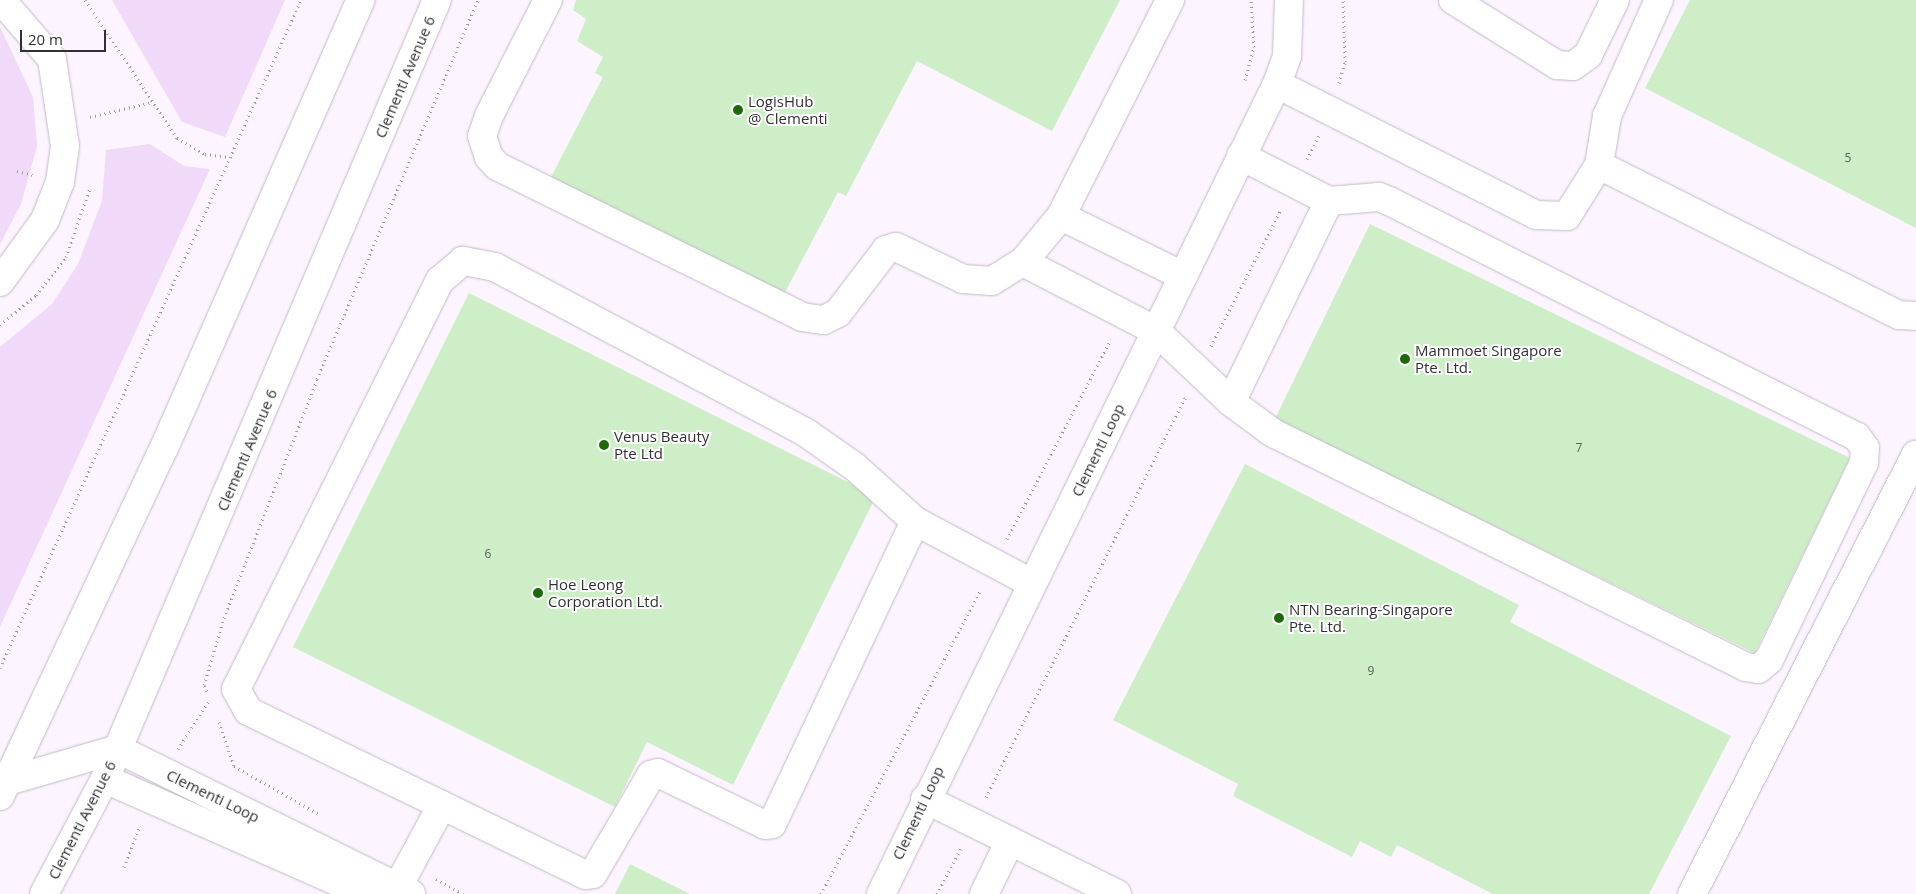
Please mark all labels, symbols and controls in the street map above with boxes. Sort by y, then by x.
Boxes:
street label: Clementi Avenue 6 [371,13,439,141]
scale bar [22,20,109,52]
text: 20 m [28,29,63,49]
place label: LogisHub @ Clementi [748,92,828,127]
marker: LogisHub @ Clementi [732,104,744,116]
house number: 5 [1845,151,1851,165]
place label: Mammoet Singapore Pte. Ltd. [1415,341,1562,376]
marker: Mammoet Singapore Pte. Ltd. [1399,353,1411,365]
street label: Clementi Avenue 6 [213,386,281,514]
street label: Clementi Loop [1068,401,1128,499]
place label: Venus Beauty Pte Ltd [614,427,709,462]
marker: Venus Beauty Pte Ltd [598,439,610,451]
house number: 7 [1576,441,1582,455]
house number: 6 [485,547,491,561]
place label: Hoe Leong Corporation Ltd. [548,575,663,610]
marker: Hoe Leong Corporation Ltd. [532,587,544,599]
place label: NTN Bearing-Singapore Pte. Ltd. [1289,600,1453,635]
marker: NTN Bearing-Singapore Pte. Ltd. [1273,612,1285,624]
house number: 9 [1368,664,1374,678]
street label: Clementi Avenue 6 [44,758,120,882]
street label: Clementi Loop [888,763,948,863]
street label: Clementi Loop [164,766,262,826]

